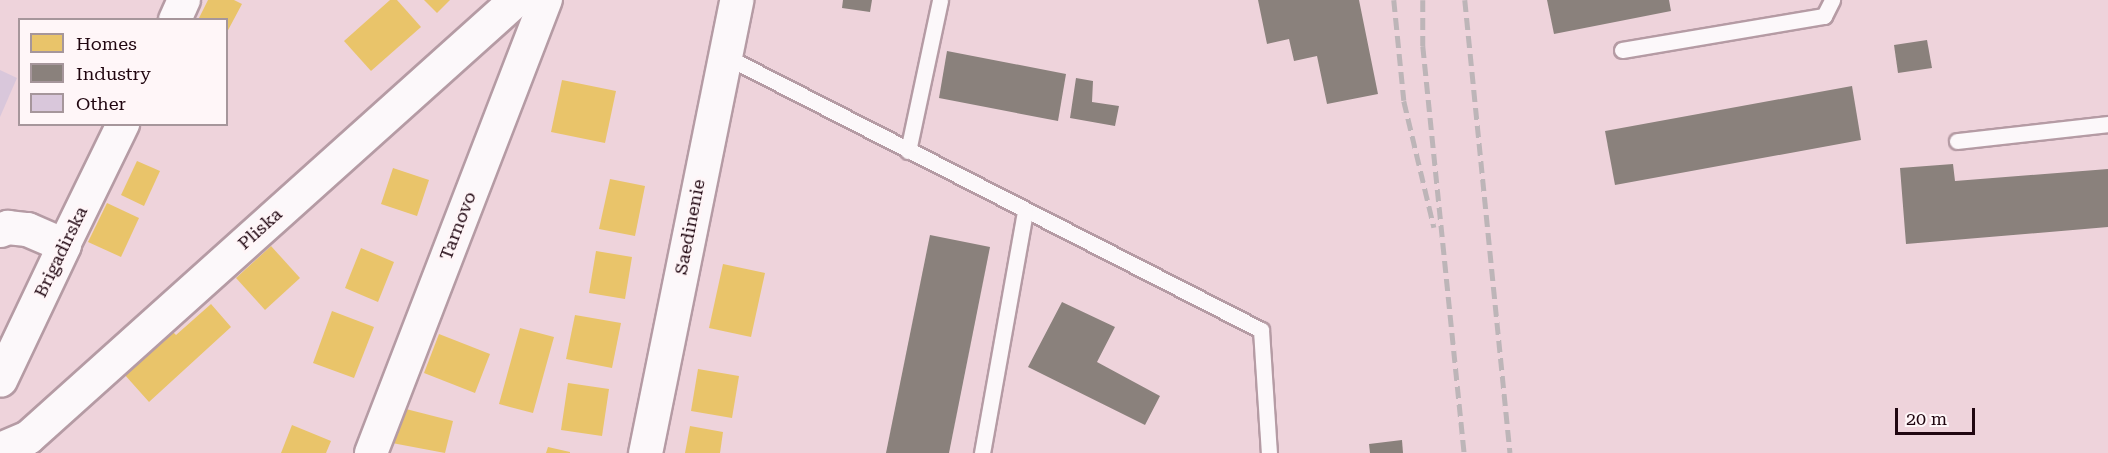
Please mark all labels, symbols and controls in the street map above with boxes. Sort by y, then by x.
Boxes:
legend [18,18,228,126]
text: Homes [76,33,137,54]
text: Industry [76,63,151,84]
text: Other [76,93,126,114]
street label: Saedinenie [670,177,710,277]
street label: Tarnovo [435,189,481,263]
street label: Brigadirska [30,203,92,301]
street label: Pliska [233,204,287,254]
scale bar [1898,396,1978,434]
text: 20 m [1906,408,1947,429]

